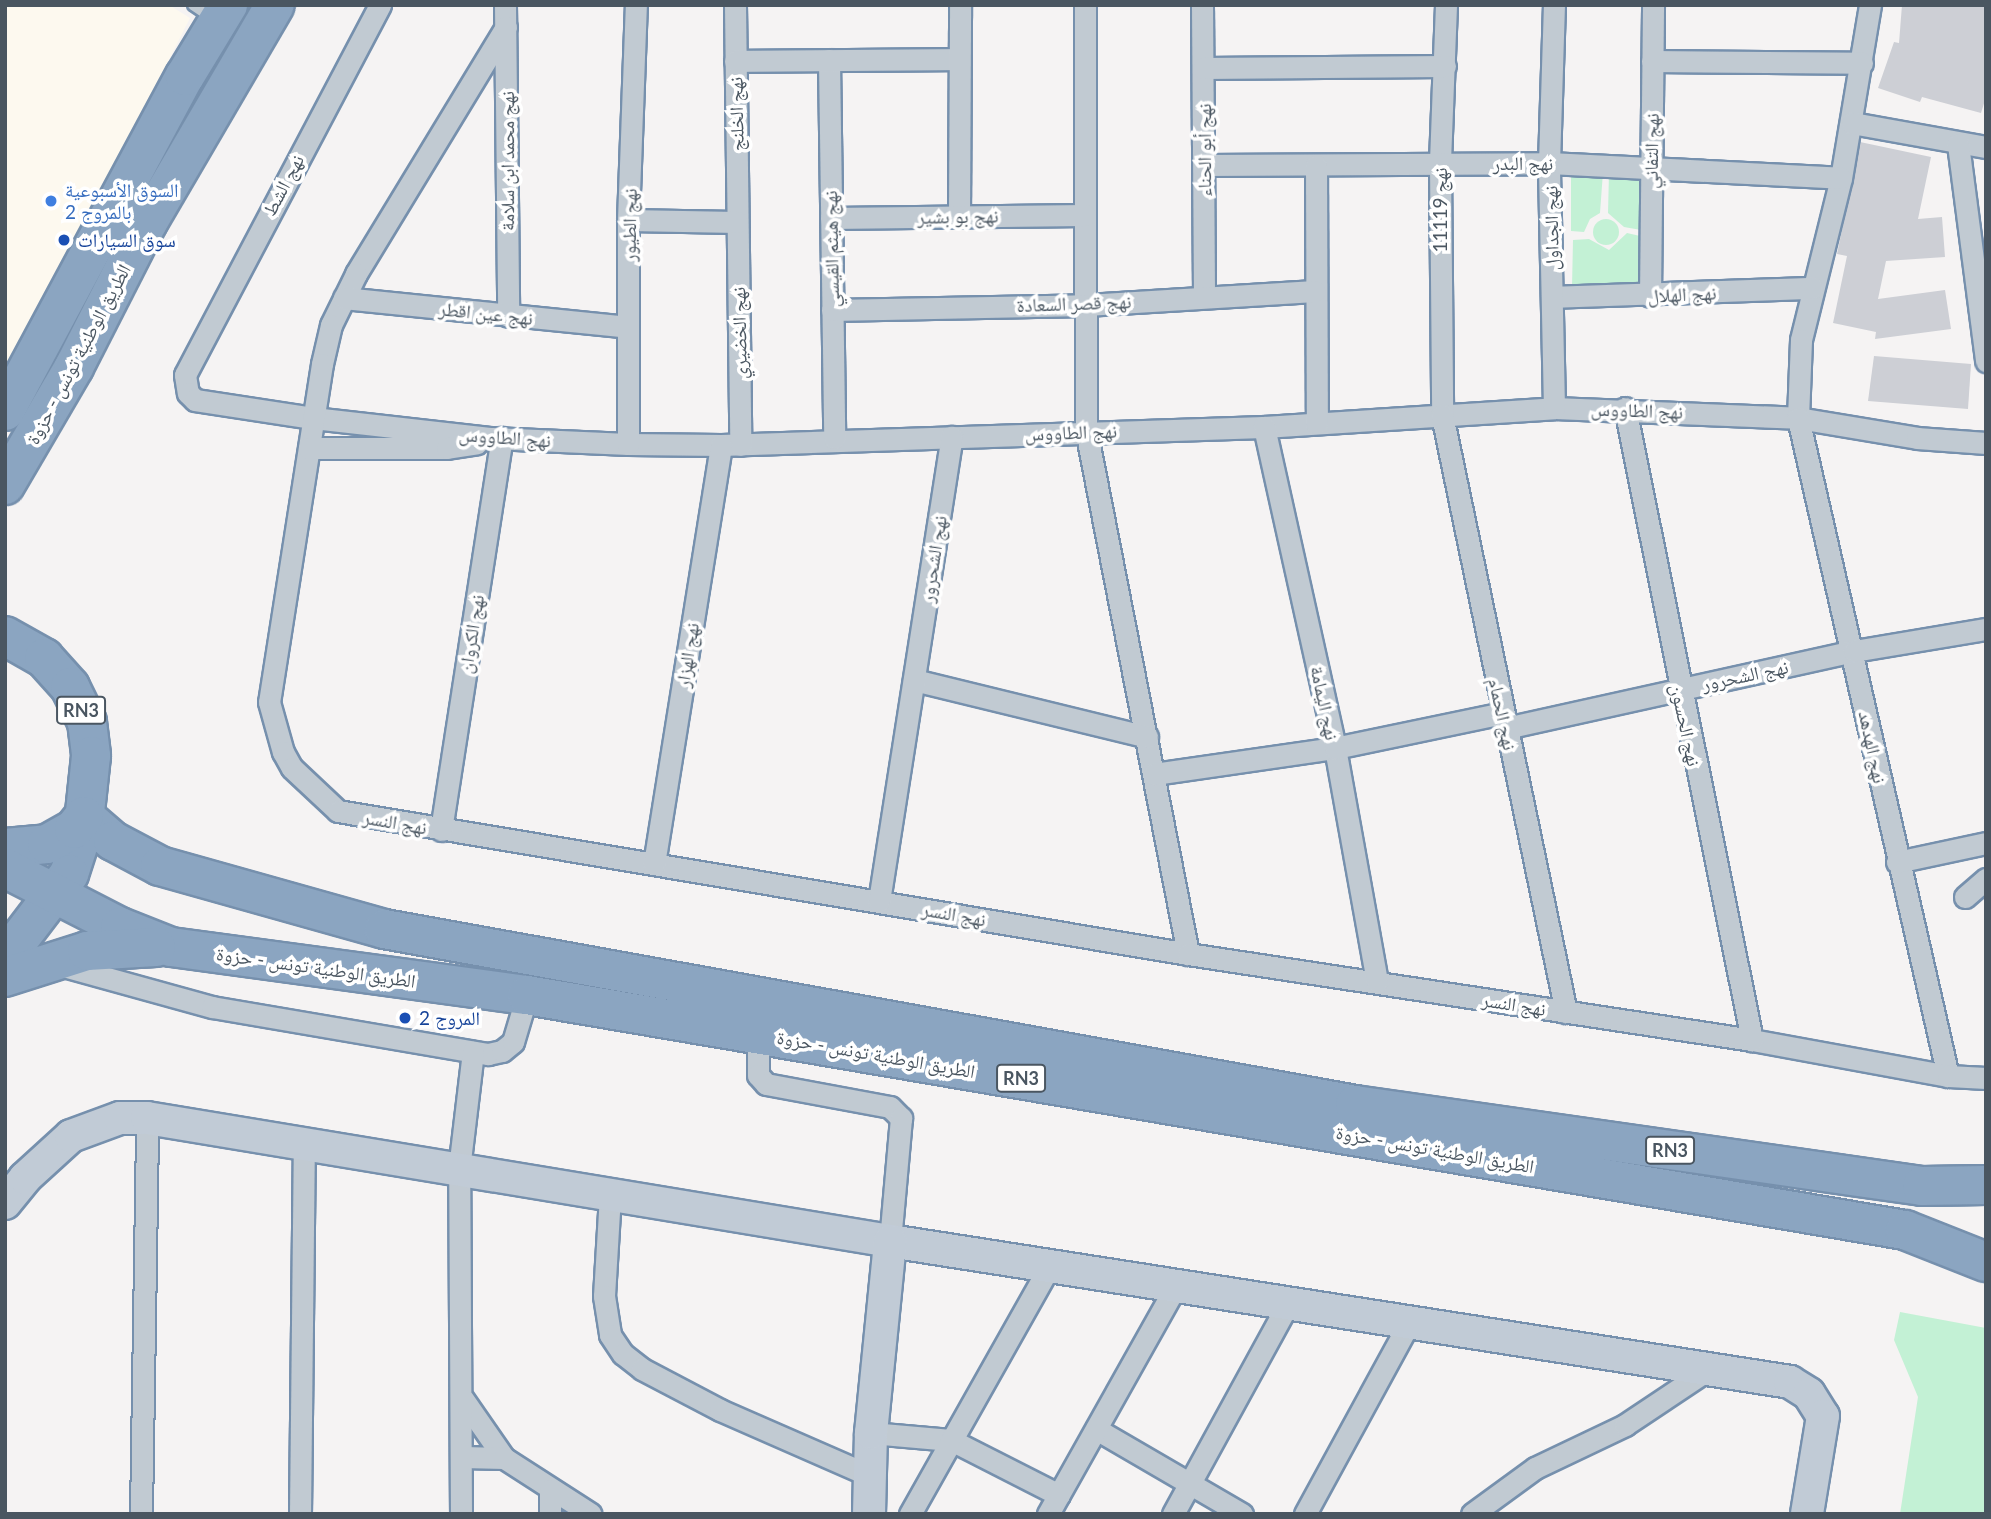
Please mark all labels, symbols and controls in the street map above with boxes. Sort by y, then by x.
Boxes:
street label: نهج الخلنج [724,77,748,151]
street label: نهج محمد ابن سلامة [496,91,518,231]
street label: نهج أبو الحناء [1193,103,1215,197]
street label: نهج التفاني [1639,113,1663,189]
street label: نهج الشط [257,151,309,219]
street label: نهج البدر [1493,152,1553,174]
street label: نهج 11119 [1429,167,1451,253]
place label: السوق الأسبوعية بالمروج 2 [65,179,179,223]
street label: نهج الجداول [1539,185,1563,271]
street label: نهج الطيور [617,188,641,262]
street label: نهج هيثم القيسي [819,191,843,307]
marker: السوق الأسبوعية بالمروج 2 [43,193,59,209]
street label: نهج بو بشير [917,204,999,228]
place label: سوق السيارات [78,229,176,251]
marker: سوق السيارات [56,232,72,248]
street label: الطريق الوطنية تونس - حزوة [21,260,135,448]
street label: نهج الهلال [1647,281,1717,307]
street label: نهج الخضيري [727,287,751,379]
street label: نهج قصر السعادة [1016,290,1132,316]
street label: نهج عين اقطر [438,297,534,329]
street label: نهج الطاووس [1590,397,1684,423]
street label: نهج الطاووس [1024,419,1118,445]
street label: نهج الطاووس [458,422,552,452]
street label: نهج الشحرور [915,514,951,604]
street label: نهج الكروان [454,593,488,675]
street label: نهج الهزار [671,621,703,689]
street label: نهج الشحرور [1700,655,1790,695]
street label: نهج اليمامة [1306,664,1344,742]
street label: نهج الحمام [1484,676,1522,752]
street label: نهج الحسون [1666,682,1706,768]
road number: RN3 [55,696,107,724]
street label: نهج الهدهد [1854,709,1892,785]
street label: نهج النسر [361,805,429,839]
street label: نهج النسر [920,897,988,931]
street label: الطريق الوطنية تونس - حزوة [215,942,417,992]
street label: نهج النسر [1480,988,1548,1020]
place label: المروج 2 [419,1007,480,1029]
marker: المروج 2 [397,1010,413,1026]
street label: الطريق الوطنية تونس - حزوة [775,1025,977,1083]
road number: RN3 [995,1064,1047,1092]
street label: الطريق الوطنية تونس - حزوة [1334,1120,1536,1178]
road number: RN3 [1644,1135,1696,1164]

